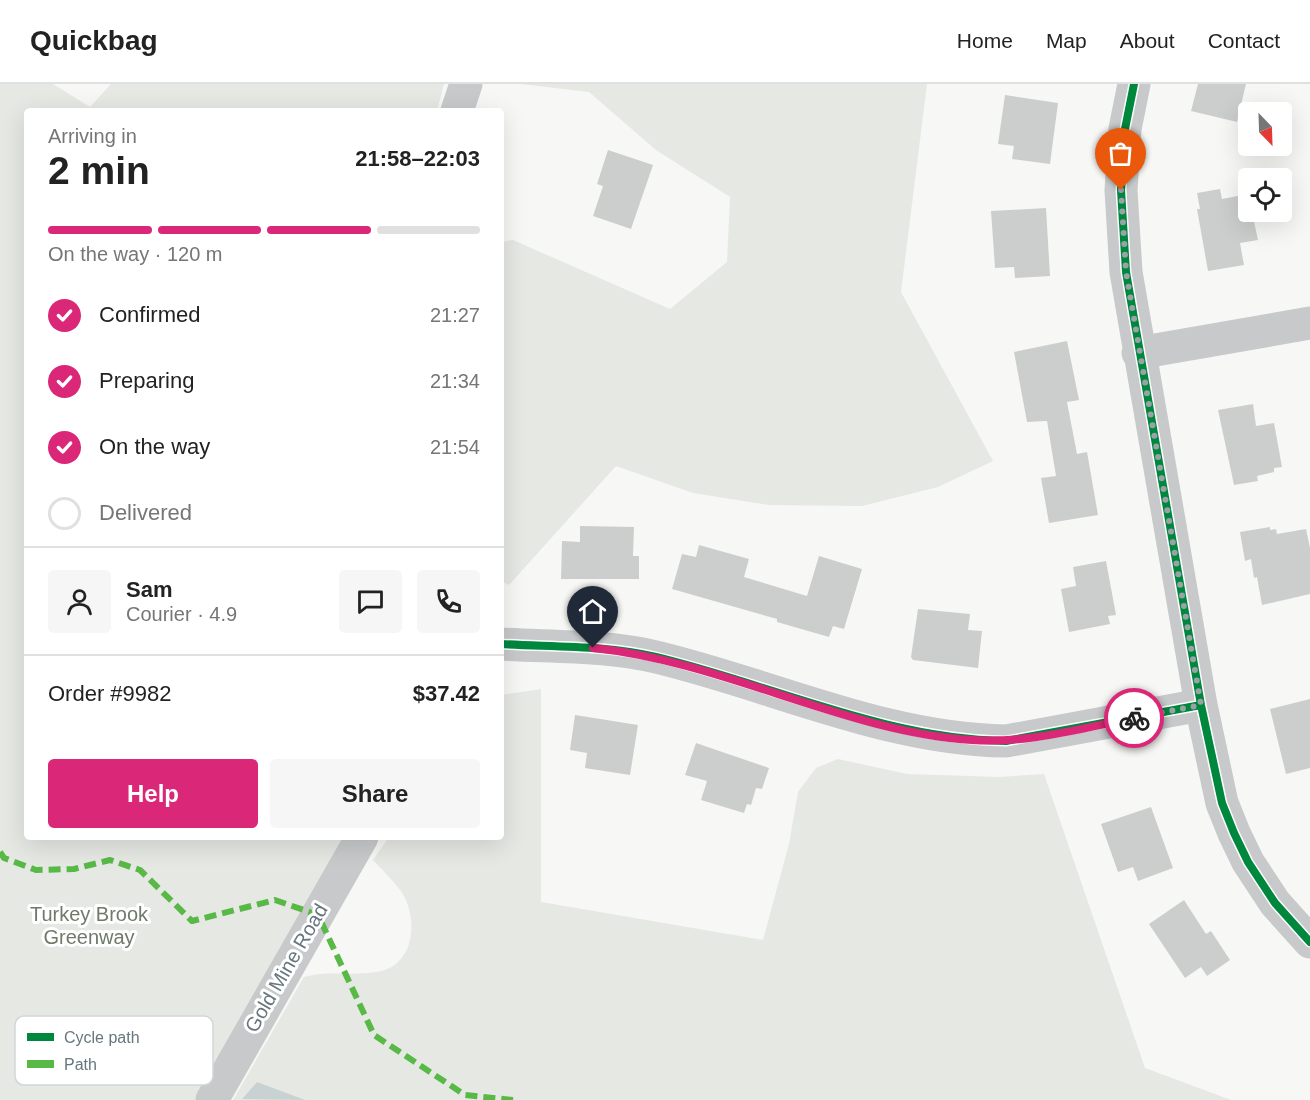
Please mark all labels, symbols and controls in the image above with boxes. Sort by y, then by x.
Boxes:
text: Quickbag [30,25,158,56]
text: Home [957,29,1013,52]
text: Map [1046,29,1087,52]
text: About [1120,29,1175,52]
text: Contact [1208,29,1280,52]
north arrow [1238,102,1292,156]
map controls [1238,102,1292,222]
text: Arriving in [48,125,137,147]
pin [1095,128,1146,190]
icon: bag [1104,137,1137,170]
text: 21:58–22:03 [355,146,480,171]
text: 2 min [48,149,150,192]
button: locate [1238,168,1292,222]
text: On the way · 120 m [48,243,223,265]
icon: check [48,299,81,332]
text: Confirmed [99,302,200,327]
text: 21:27 [430,304,480,326]
icon: check [48,365,81,398]
text: Preparing [99,368,194,393]
text: 21:34 [430,370,480,392]
icon: check [48,431,81,464]
text: On the way [99,434,210,459]
text: 21:54 [430,436,480,458]
text: Delivered [99,500,192,525]
button: person [48,570,111,633]
button: chat [339,570,402,633]
button: phone [417,570,480,633]
text: Sam [126,577,172,602]
pin [567,586,618,648]
icon: home [576,595,609,628]
text: Courier · 4.9 [126,603,237,625]
text: Order #9982 [48,681,172,706]
text: $37.42 [413,681,480,706]
courier [1104,688,1164,748]
icon: bike [1118,702,1151,735]
button: Help [48,759,258,828]
button: Share [270,759,480,828]
street label: Gold Mine Road [240,900,332,1036]
park label: Turkey Brook Greenway [30,903,149,948]
legend [15,1016,213,1085]
text: Cycle path [64,1029,140,1046]
text: Path [64,1056,97,1073]

